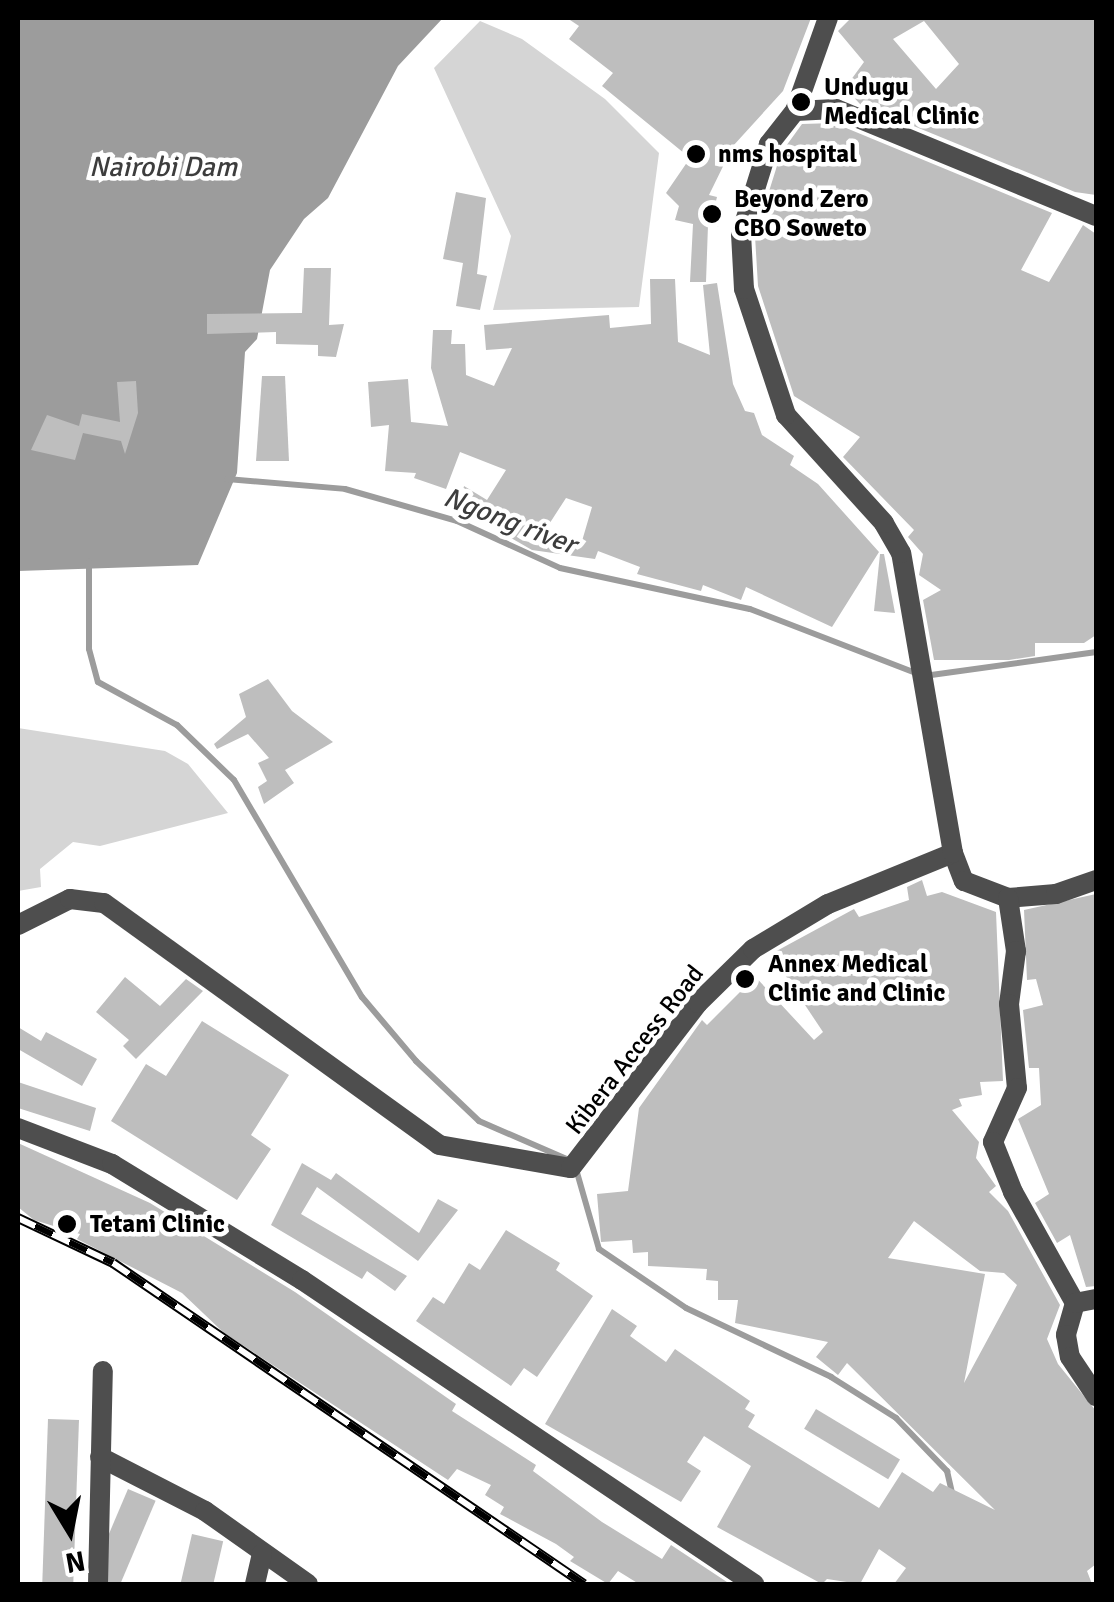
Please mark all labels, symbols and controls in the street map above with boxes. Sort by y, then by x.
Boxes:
place label: Undugu Medical Clinic [824,73,979,132]
marker: Undugu Medical Clinic [788,89,814,115]
place label: nms hospital [718,139,857,169]
marker: nms hospital [683,141,709,167]
water label: Nairobi Dam [89,150,237,184]
place label: Beyond Zero CBO Soweto [734,185,869,244]
marker: Beyond Zero CBO Soweto [699,201,725,227]
water label: Ngong river [439,480,581,562]
place label: Annex Medical Clinic and Clinic [768,950,945,1009]
street label: Kibera Access Road [560,959,710,1141]
marker: Annex Medical Clinic and Clinic [732,966,758,992]
place label: Tetani Clinic [90,1209,225,1239]
marker: Tetani Clinic [54,1211,80,1237]
north arrow [20,1482,120,1582]
text: N [63,1543,88,1580]

